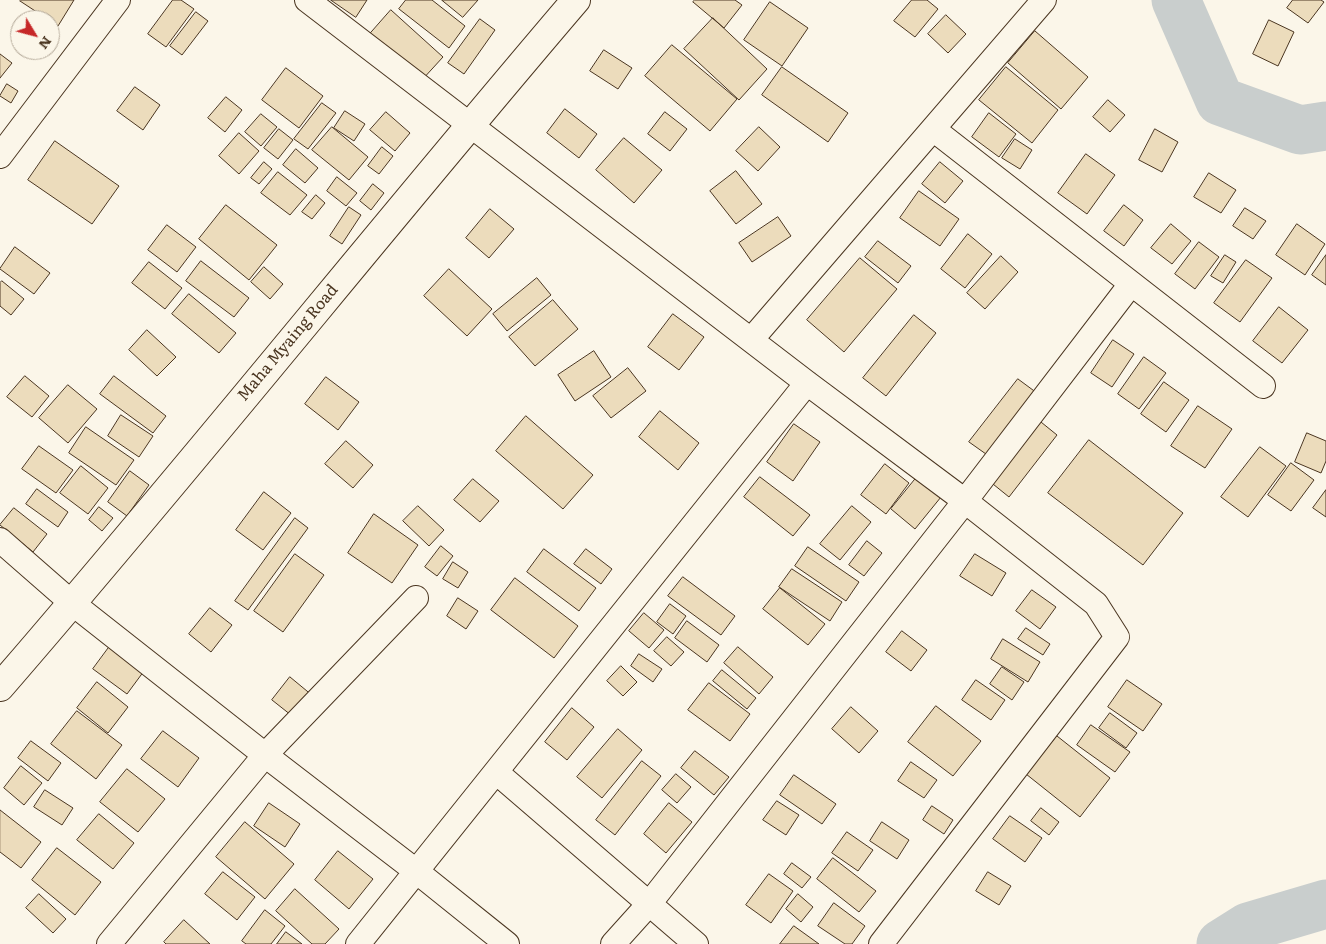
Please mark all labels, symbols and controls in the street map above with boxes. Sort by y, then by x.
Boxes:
north arrow [10,10,60,60]
text: N [35,33,58,54]
street label: Maha Myaing Road [234,281,342,405]

